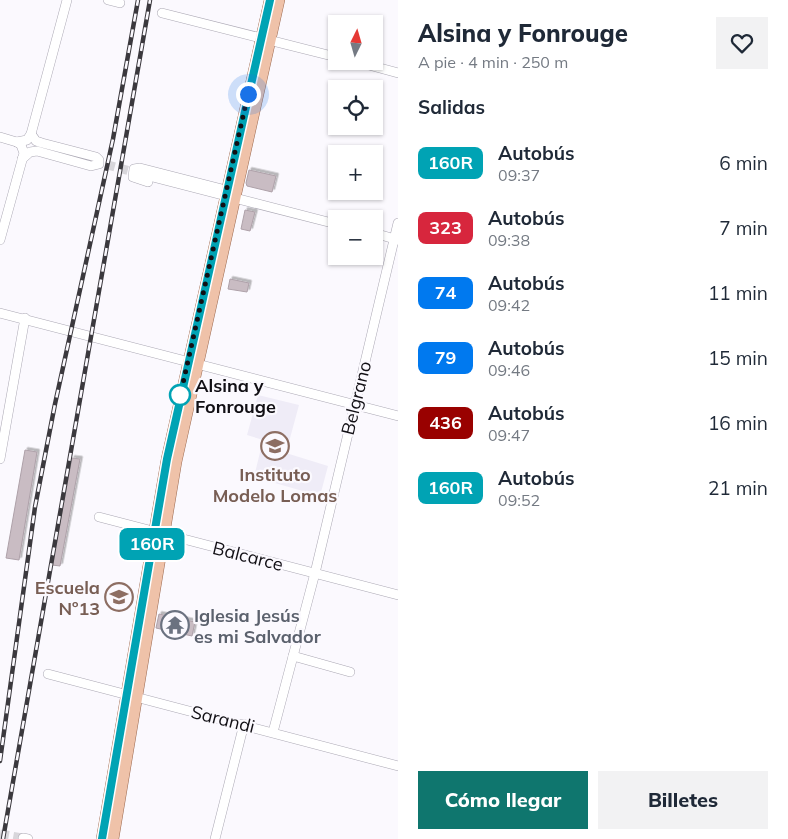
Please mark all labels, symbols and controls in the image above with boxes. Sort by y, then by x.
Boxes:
north arrow [328,15,382,70]
map controls [328,15,383,265]
button: heart [716,17,768,69]
text: Alsina y Fonrouge [418,18,628,48]
text: A pie · 4 min · 250 m [418,52,568,72]
button: locate [328,80,383,135]
your location [236,82,261,107]
text: Salidas [418,95,485,119]
text: Autobús [498,141,575,165]
button: + [328,145,383,200]
text: 160R [428,151,473,174]
text: 6 min [719,151,768,175]
text: 09:37 [498,165,540,185]
text: Autobús [488,206,565,230]
button: − [328,210,383,265]
text: 323 [429,216,462,239]
text: 7 min [719,216,768,240]
text: 09:38 [488,230,530,250]
text: Autobús [488,271,565,295]
text: 74 [435,281,456,304]
text: 11 min [708,281,768,305]
text: 09:42 [488,295,530,315]
text: Autobús [488,336,565,360]
text: 79 [435,346,456,369]
text: 15 min [708,346,768,370]
street label: Belgrano [336,359,376,437]
text: 09:46 [488,360,530,380]
place label: Alsina y Fonrouge [195,374,276,418]
marker: Alsina y Fonrouge [169,384,191,406]
text: Autobús [488,401,565,425]
text: 436 [429,411,462,434]
text: 16 min [708,411,768,435]
text: 09:47 [488,425,530,445]
school or university icon: Instituto Modelo Lomas [260,431,290,461]
place label: Instituto Modelo Lomas [213,463,337,507]
text: Autobús [498,466,575,490]
text: 160R [428,476,473,499]
text: 21 min [708,476,768,500]
text: 09:52 [498,490,540,510]
line badge: 160R [117,528,187,560]
text: 160R [129,532,175,555]
street label: Balcarce [210,536,286,576]
place label: Escuela Nº13 [35,576,100,620]
school or university icon: Escuela Nº13 [104,582,134,612]
place label: Iglesia Jesús es mi Salvador [194,604,322,648]
temple icon: Iglesia Jesús es mi Salvador [160,610,190,640]
street label: Sarandi [189,700,257,738]
button: Cómo llegar [418,771,588,829]
button: Billetes [598,771,768,829]

